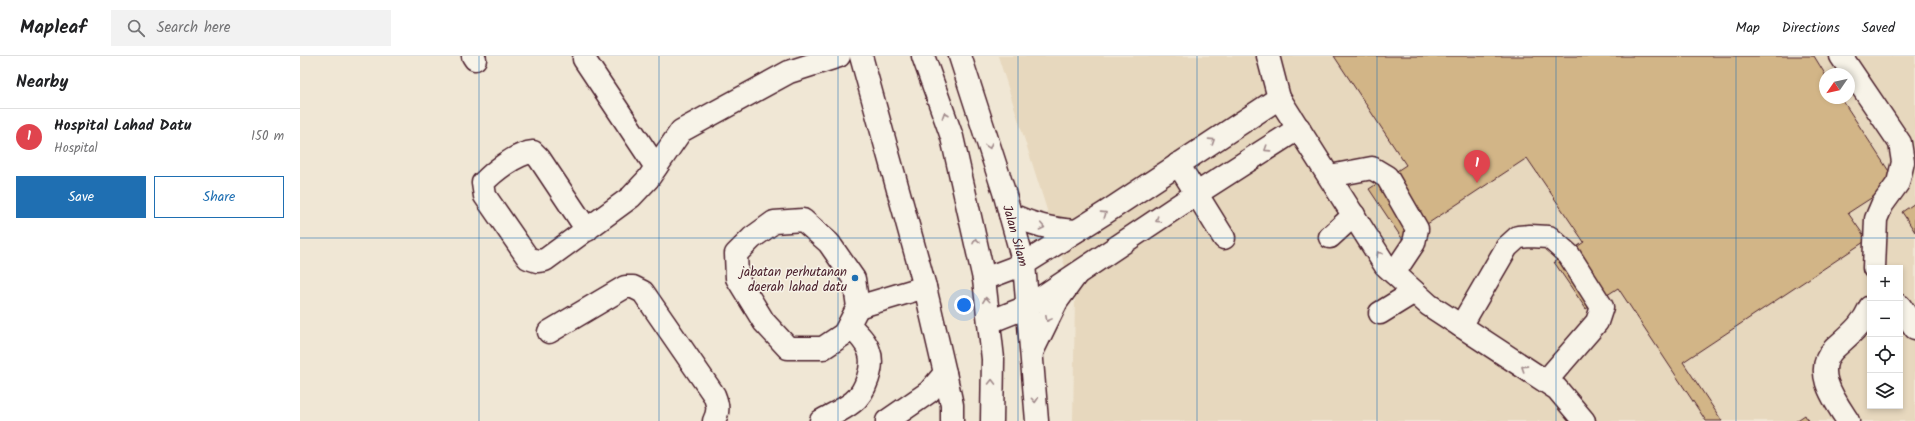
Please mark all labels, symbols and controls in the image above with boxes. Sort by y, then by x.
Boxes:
search box [111,10,391,46]
text: Mapleaf [20,13,87,43]
text: Search here [157,16,231,40]
icon: search [125,17,147,39]
text: Map [1735,17,1760,39]
text: Directions [1782,17,1840,39]
text: Saved [1862,17,1895,39]
north arrow [1819,68,1855,104]
text: Nearby [16,69,68,96]
one-way arrow [941,111,949,118]
text: Hospital Lahad Datu [54,114,191,138]
text: 1 [27,126,31,147]
text: 150 m [251,126,284,147]
text: Hospital [54,138,98,159]
one-way arrow [1208,139,1215,146]
one-way arrow [984,143,993,150]
one-way arrow [1264,144,1271,152]
pin: 1 [1464,150,1490,183]
button: Save [16,176,146,218]
button: Share [154,176,284,218]
street label: Jalan Silam [996,202,1033,269]
one-way arrow [1100,211,1107,218]
one-way arrow [1155,215,1162,223]
one-way arrow [1039,222,1045,230]
one-way arrow [972,238,980,244]
one-way arrow [1376,251,1383,258]
place label: jabatan perhutanan daerah lahad datu [738,262,848,298]
map controls [1867,265,1903,409]
button: + [1867,265,1903,301]
marker: jabatan perhutanan daerah lahad datu [850,273,860,283]
your location [954,295,974,315]
one-way arrow [982,297,991,304]
button: − [1867,301,1903,337]
one-way arrow [1045,315,1052,323]
button: locate [1867,337,1903,373]
one-way arrow [1522,365,1529,372]
button: layers [1867,373,1903,409]
one-way arrow [988,379,996,385]
one-way arrow [1031,397,1040,403]

